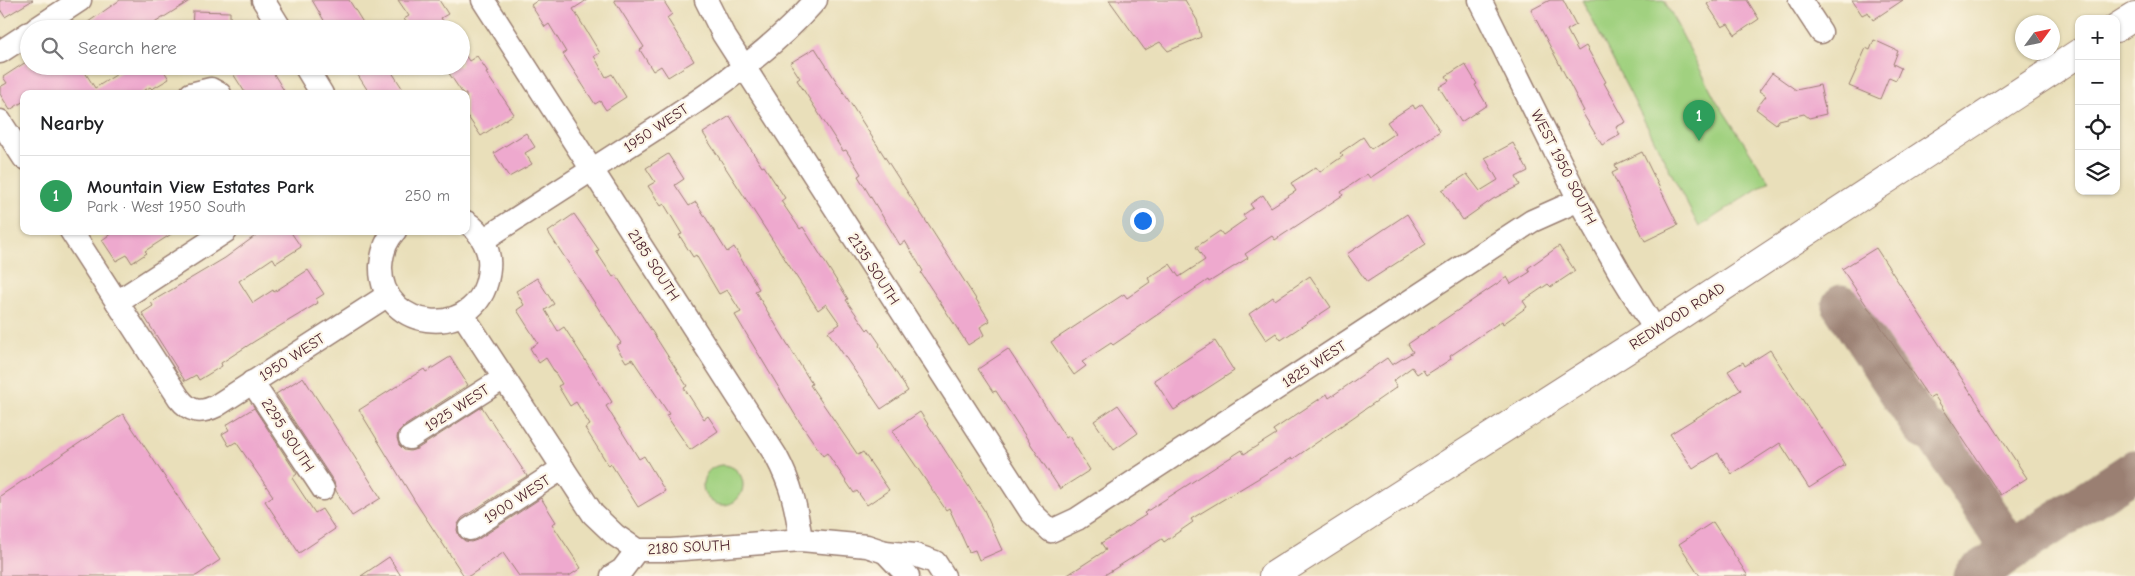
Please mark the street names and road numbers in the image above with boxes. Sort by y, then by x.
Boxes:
street label: 1950 WEST [620,100,692,156]
street label: WEST 1950 SOUTH [1527,107,1601,227]
street label: 2185 SOUTH [624,226,684,304]
street label: 2135 SOUTH [844,230,904,308]
street label: REDWOOD ROAD [1626,279,1728,353]
street label: 1950 WEST [256,329,328,385]
street label: 1825 WEST [1279,337,1350,391]
street label: 1925 WEST [421,380,493,435]
street label: 2295 SOUTH [258,395,318,475]
street label: 1900 WEST [480,471,554,527]
street label: 2180 SOUTH [647,536,731,558]

